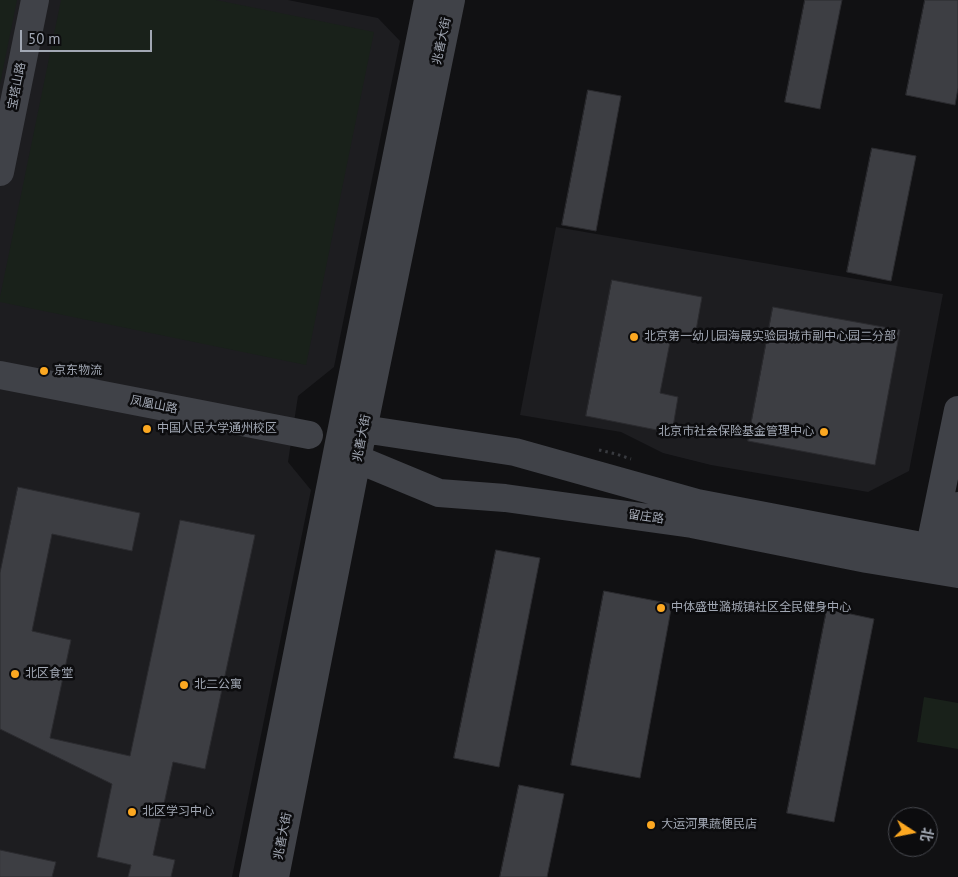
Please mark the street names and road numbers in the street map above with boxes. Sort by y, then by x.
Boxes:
street label: 兆善大街 [430,16,454,66]
street label: 宝塔山路 [5,61,29,111]
street label: 凤凰山路 [129,393,179,417]
street label: 兆善大街 [350,413,374,463]
street label: 留庄路 [627,507,665,527]
street label: 兆善大街 [271,811,295,861]

